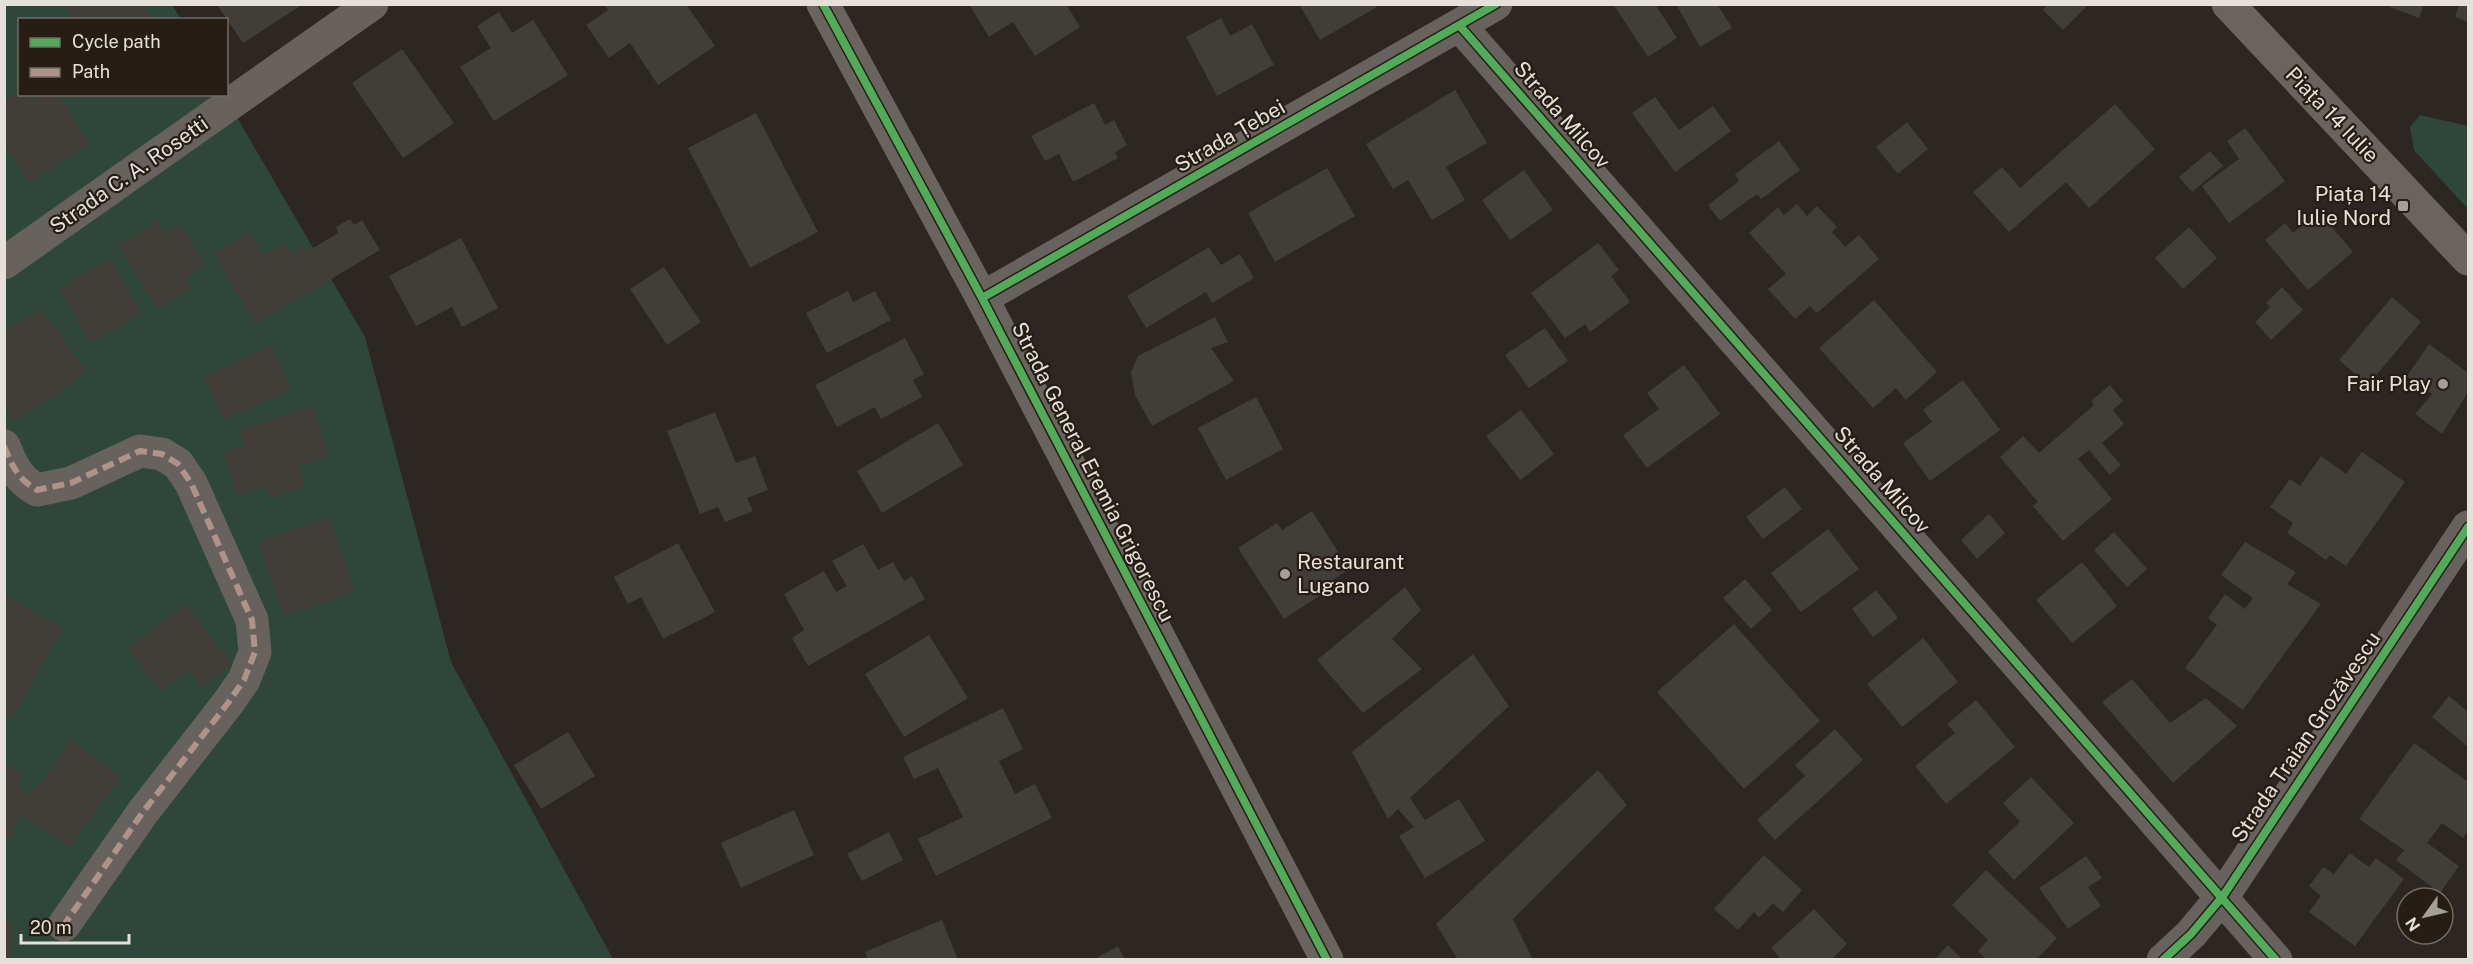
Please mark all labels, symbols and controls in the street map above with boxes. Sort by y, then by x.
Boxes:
legend [18,18,228,96]
text: Cycle path [72,31,161,52]
street label: Strada Milcov [1509,56,1616,174]
text: Path [72,61,110,82]
street label: Piața 14 Iulie [2281,62,2384,168]
street label: Strada Țebei [1170,94,1289,177]
street label: Strada C. A. Rosetti [45,111,213,239]
place label: Piața 14 Iulie Nord [2296,181,2391,230]
marker: Piața 14 Iulie Nord [2396,199,2410,213]
street label: Strada General Eremia Grigorescu [1007,318,1180,626]
place label: Fair Play [2346,371,2431,396]
marker: Fair Play [2436,377,2450,391]
street label: Strada Milcov [1829,421,1936,539]
place label: Restaurant Lugano [1297,549,1404,598]
marker: Restaurant Lugano [1278,567,1292,581]
street label: Strada Traian Grozăvescu [2226,627,2385,847]
north arrow [2395,886,2455,946]
scale bar [21,907,129,945]
text: N [2402,914,2424,935]
text: 20 m [30,917,72,938]

